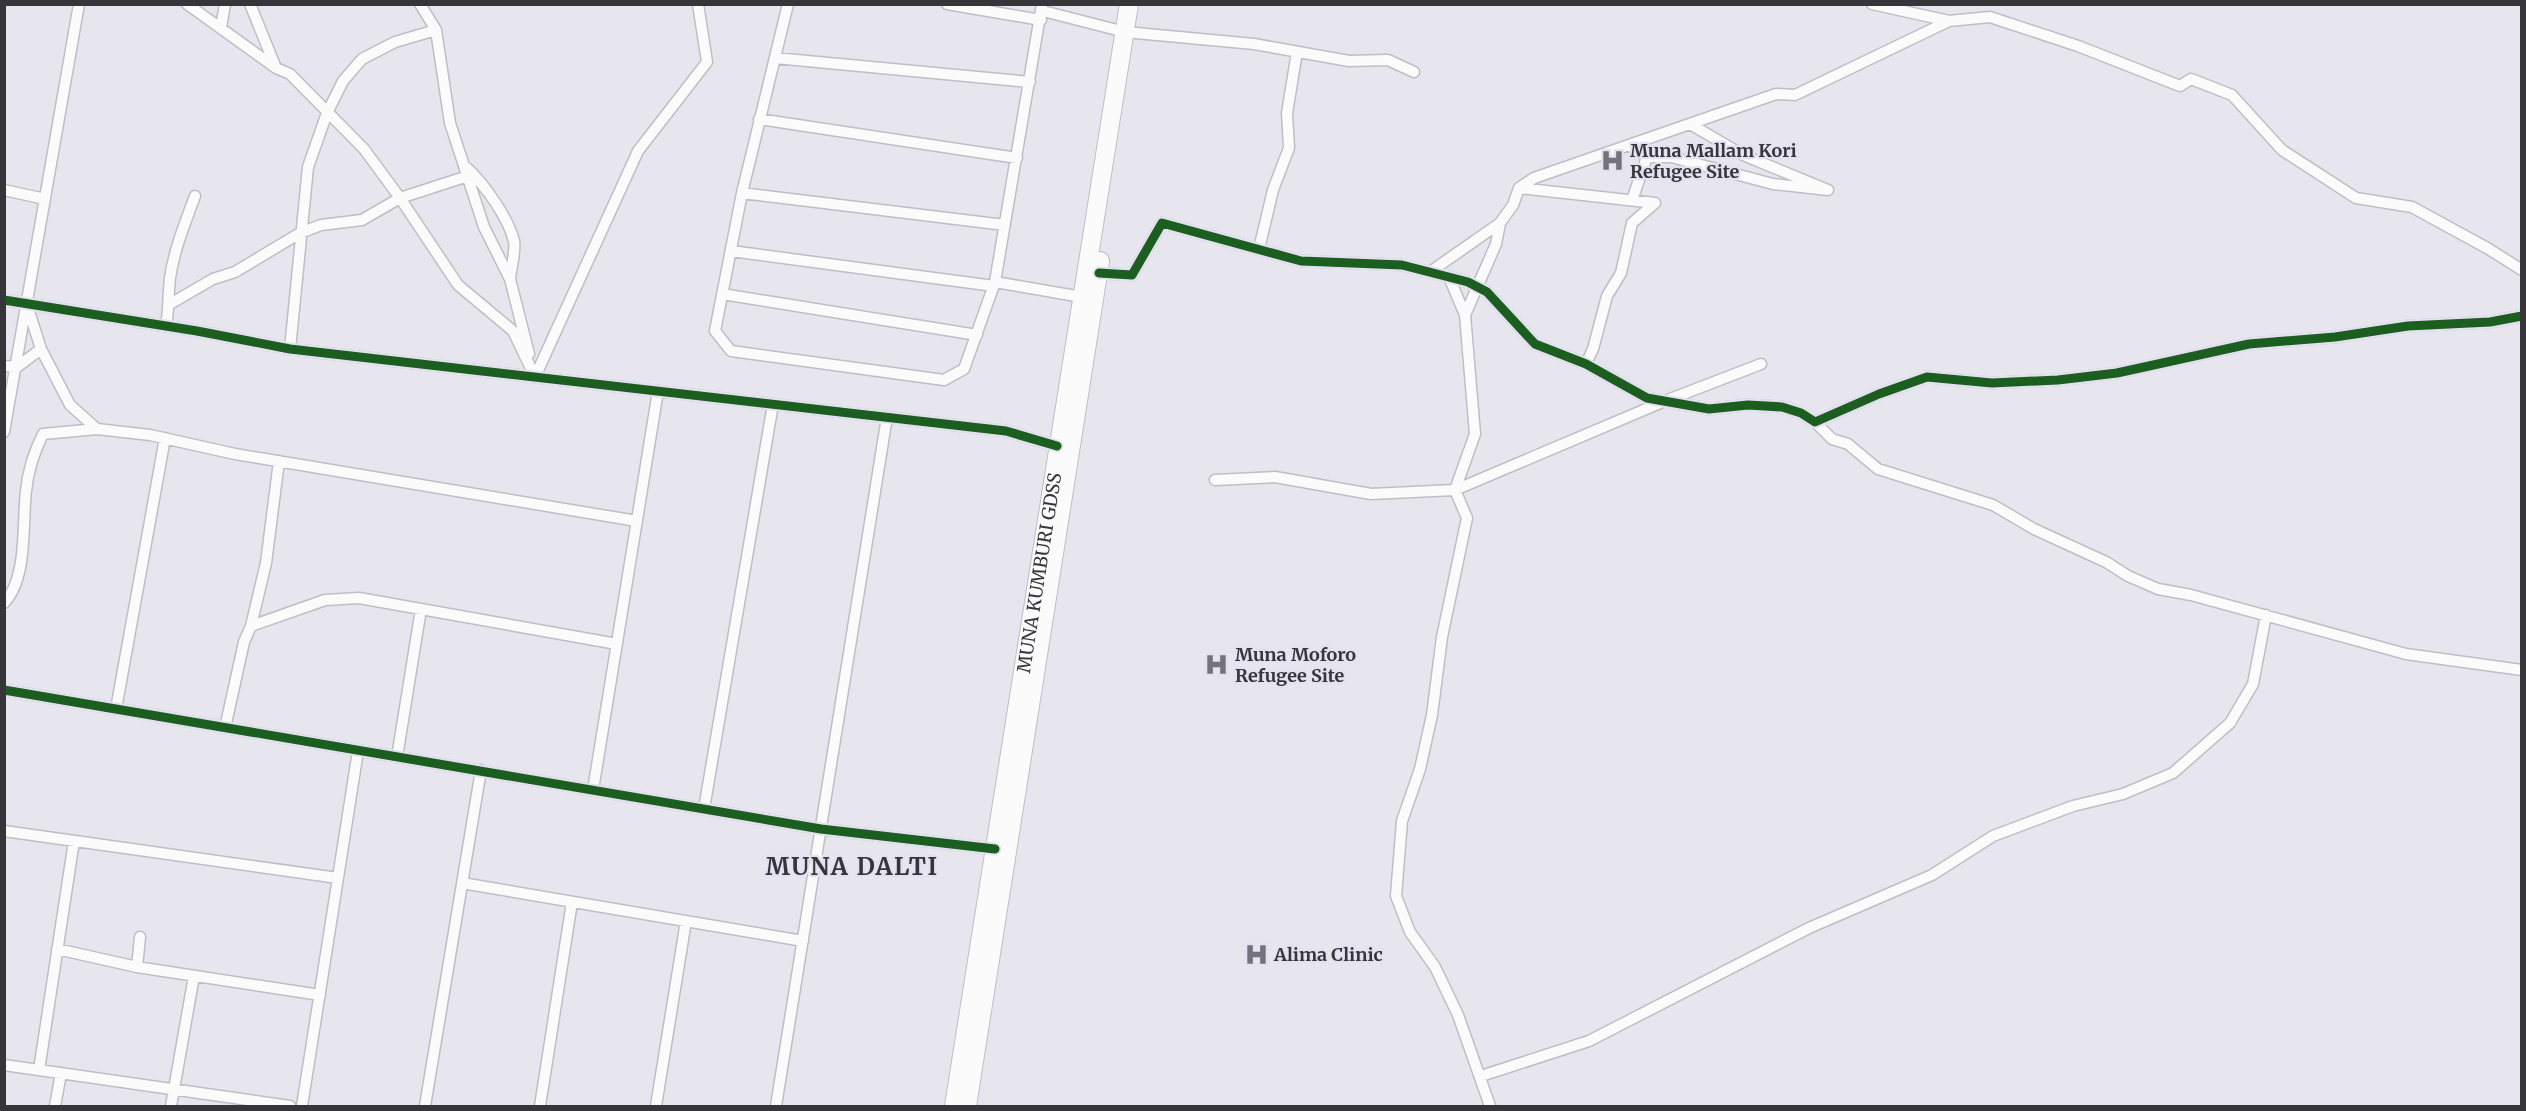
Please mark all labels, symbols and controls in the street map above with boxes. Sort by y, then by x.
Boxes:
place label: Muna Mallam Kori Refugee Site [1630,139,1797,183]
hospital icon: Muna Mallam Kori Refugee Site [1599,147,1625,173]
street label: MUNA KUMBURI GDSS [1011,471,1066,674]
place label: Muna Moforo Refugee Site [1235,643,1356,687]
hospital icon: Muna Moforo Refugee Site [1204,651,1230,677]
district label: MUNA DALTI [765,851,939,882]
hospital icon: Alima Clinic [1243,941,1269,967]
place label: Alima Clinic [1273,943,1383,966]

